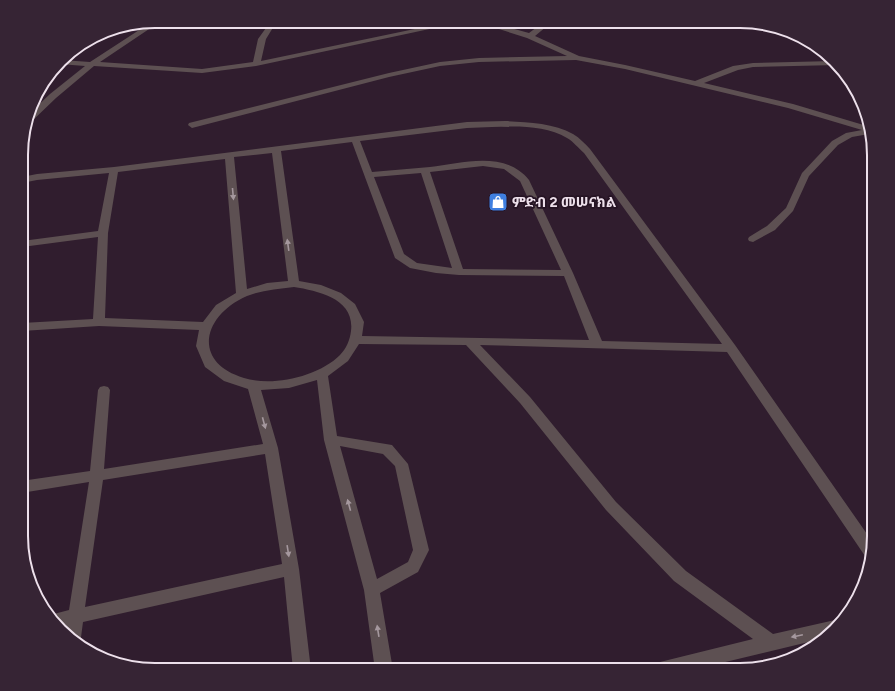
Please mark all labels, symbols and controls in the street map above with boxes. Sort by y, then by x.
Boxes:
one-way arrow [229,188,236,200]
shop icon: ምድብ 2 መሠናክል [487,191,509,213]
place label: ምድብ 2 መሠናክል [512,194,617,211]
one-way arrow [285,239,291,251]
one-way arrow [262,417,268,430]
one-way arrow [346,499,352,511]
one-way arrow [285,545,291,557]
one-way arrow [375,625,381,637]
one-way arrow [791,634,803,640]

